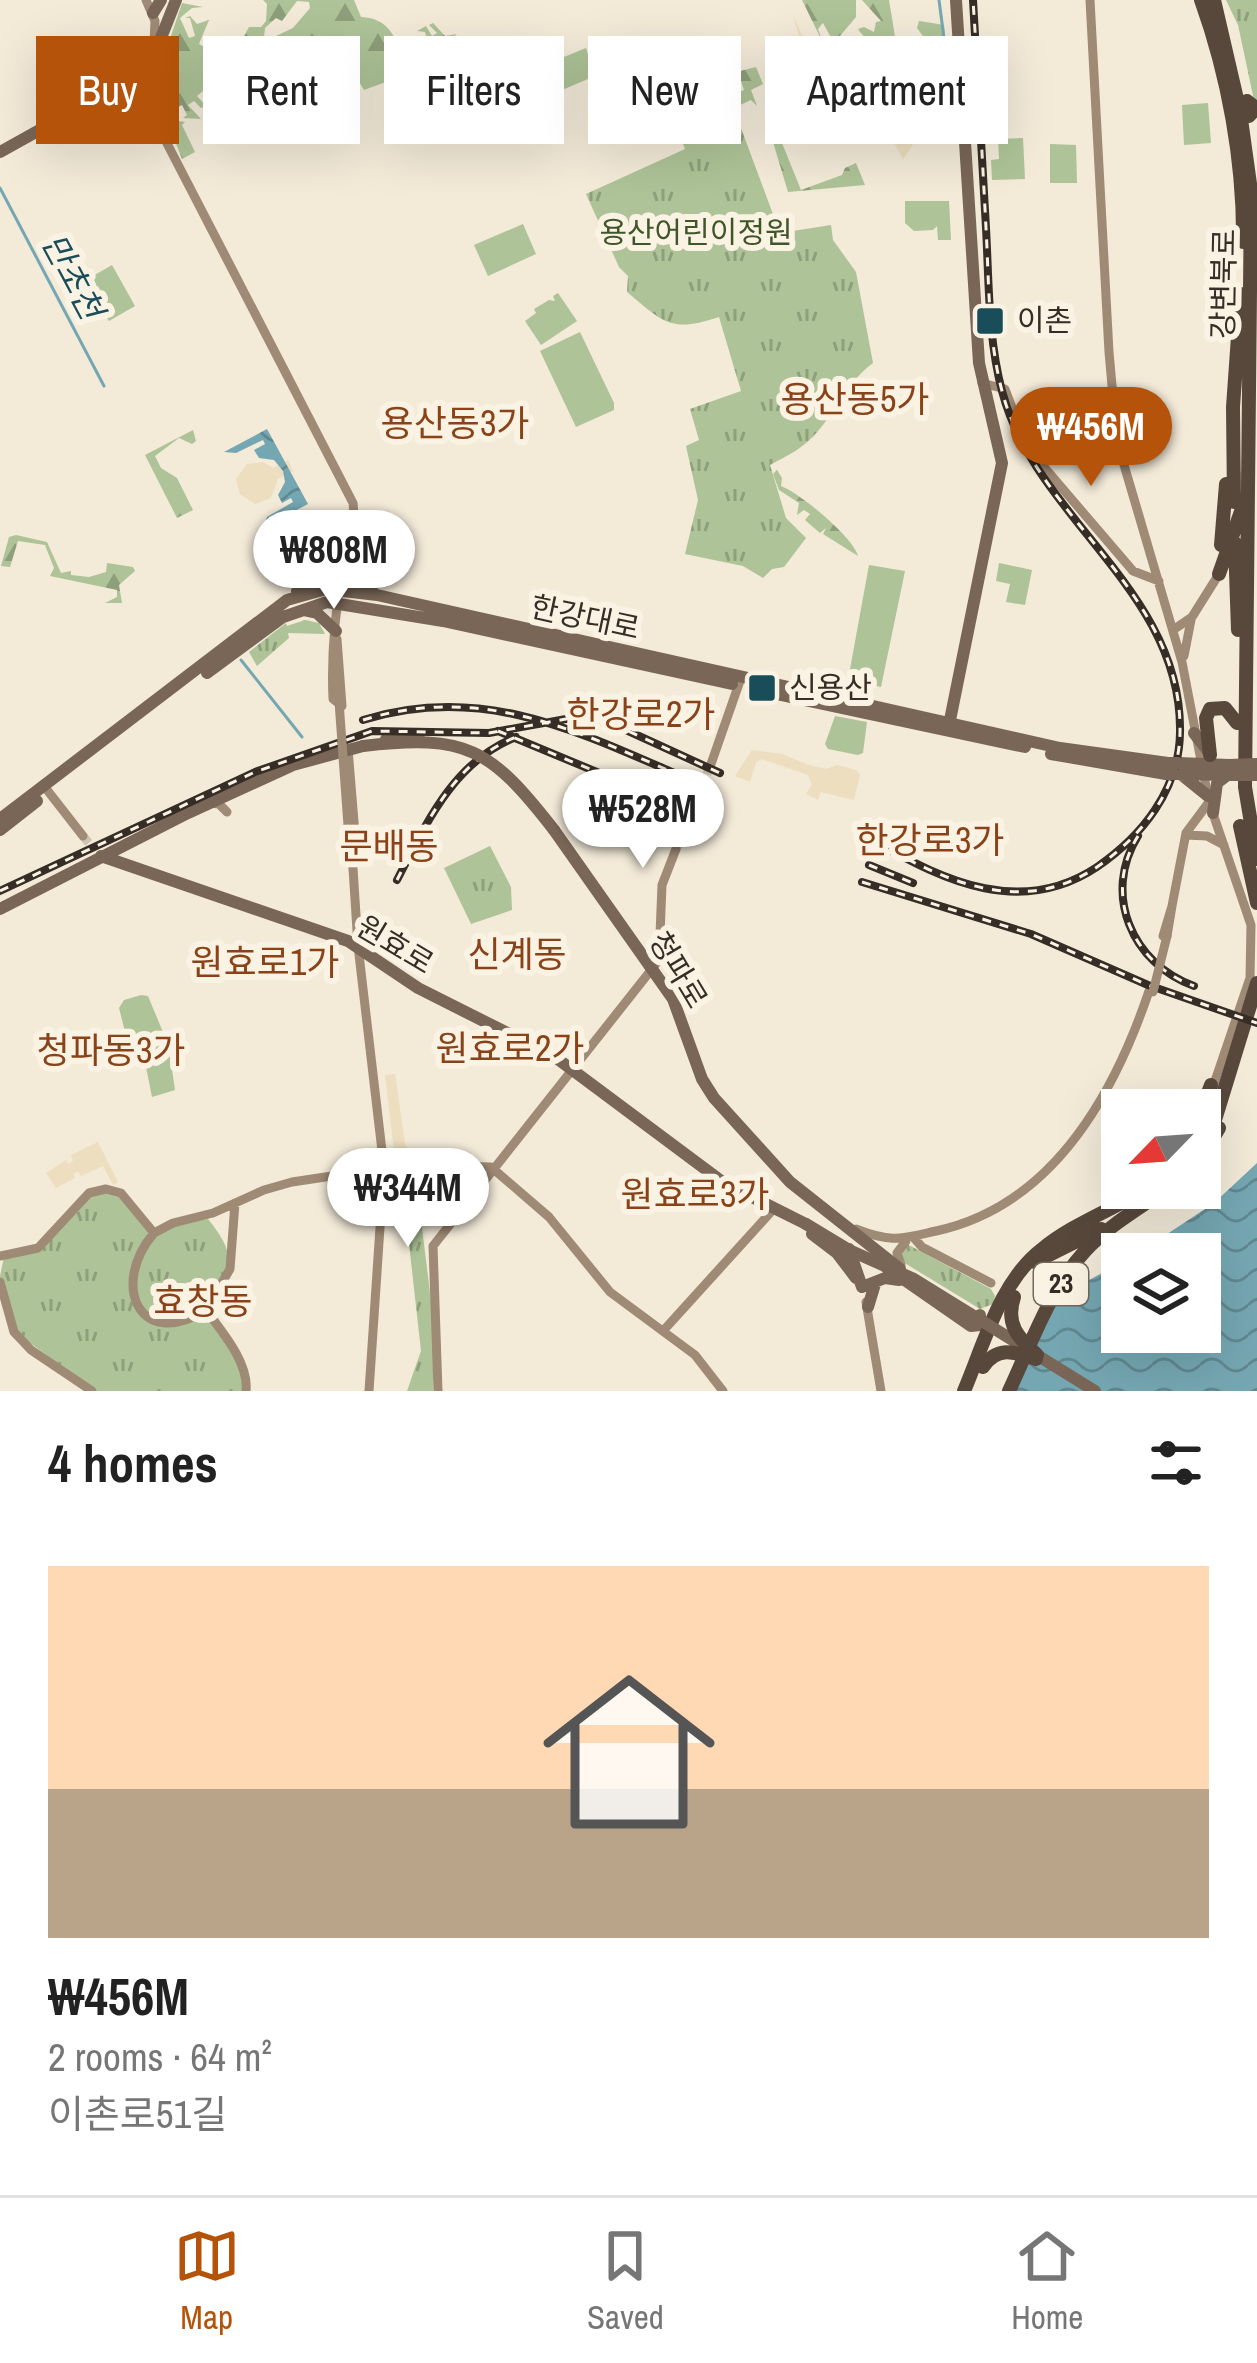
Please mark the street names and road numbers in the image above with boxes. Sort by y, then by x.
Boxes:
street label: 강변북로 [1202,228,1244,340]
street label: 한강대로 [527,586,643,648]
street label: 원효로 [350,906,441,983]
street label: 청파로 [640,924,717,1015]
road number: 23 [1034,1263,1088,1305]

